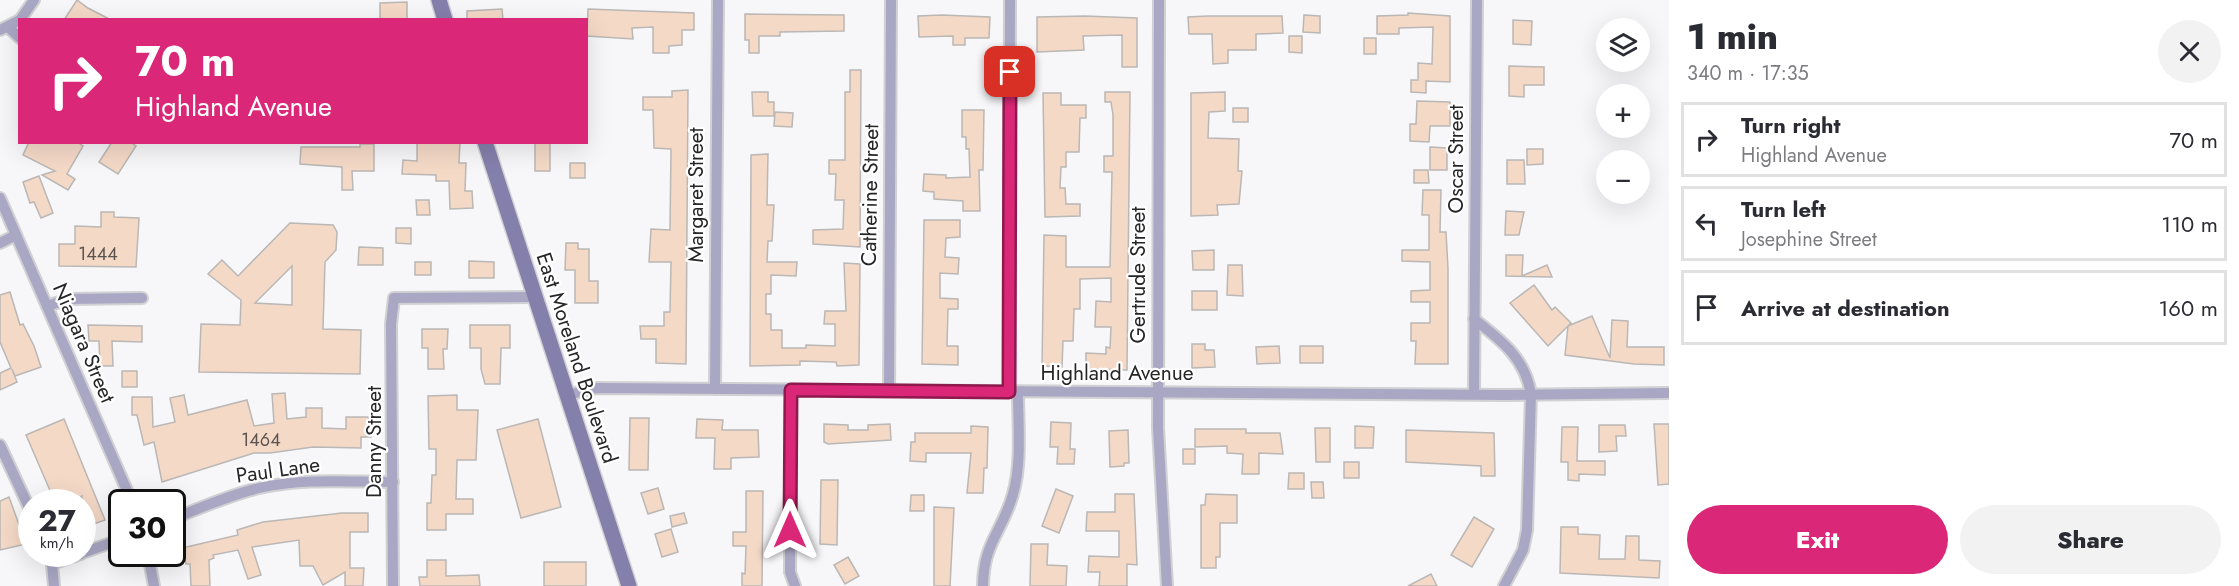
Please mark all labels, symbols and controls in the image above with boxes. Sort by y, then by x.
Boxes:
text: 1 min [1687,10,1778,62]
map controls [1596,18,1650,204]
button: layers [1596,18,1650,72]
button: close [2158,20,2221,83]
text: 70 m [135,31,235,92]
icon: right [36,42,114,120]
pin [984,46,1035,97]
icon: arrive [993,55,1026,88]
text: 340 m · 17:35 [1687,59,1809,88]
button: + [1596,84,1650,138]
text: Highland Avenue [135,87,332,126]
street label: Oscar Street [1441,105,1471,213]
text: Turn right [1741,109,1841,141]
icon: right [1690,123,1723,156]
street label: Catherine Street [854,124,886,266]
text: 70 m [2169,124,2218,156]
street label: Margaret Street [681,127,711,263]
text: Highland Avenue [1741,141,1887,170]
button: − [1596,150,1650,204]
text: Turn left [1741,193,1826,225]
street label: Gertrude Street [1123,207,1153,343]
icon: left [1690,207,1723,240]
text: 110 m [2161,208,2218,240]
text: Josephine Street [1741,225,1877,254]
house number: 1444 [78,241,118,267]
street label: East Moreland Boulevard [529,249,625,467]
street label: Niagara Street [45,278,123,408]
icon: arrive [1690,291,1723,324]
text: Arrive at destination [1741,292,1950,324]
text: 160 m [2158,292,2218,324]
street label: Highland Avenue [1040,358,1194,388]
street label: Danny Street [359,386,389,498]
house number: 1464 [241,427,281,453]
street label: Paul Lane [234,449,322,491]
speed limit sign: 30 [108,489,186,567]
position arrow [758,498,822,562]
text: 27 [38,499,76,542]
button: Exit [1687,505,1948,574]
button: Share [1960,505,2221,574]
text: km/h [40,532,74,554]

